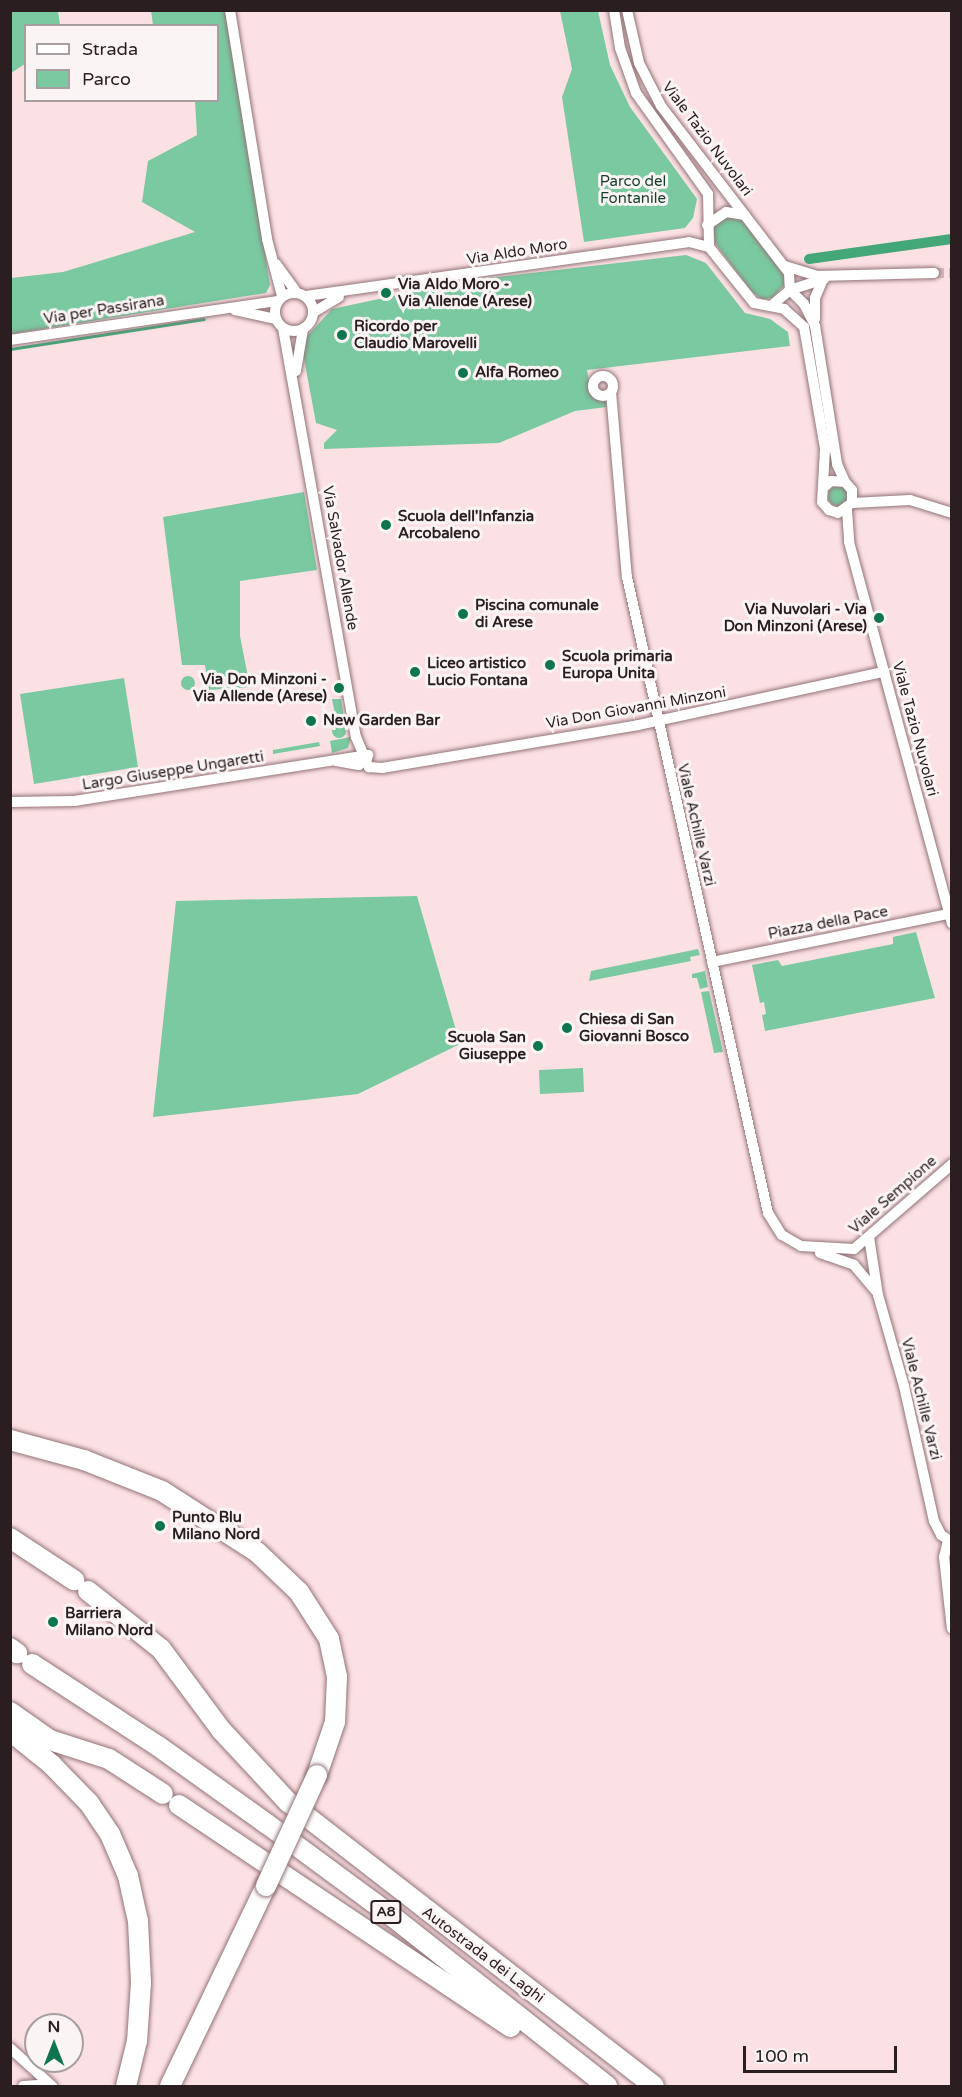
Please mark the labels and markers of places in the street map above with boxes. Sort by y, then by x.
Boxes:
place label: Via Aldo Moro - Via Allende (Arese) [398,275,532,310]
marker: Via Aldo Moro - Via Allende (Arese) [379,286,393,300]
place label: Ricordo per Claudio Marovelli [354,317,477,352]
marker: Ricordo per Claudio Marovelli [335,328,349,342]
place label: Alfa Romeo [475,364,559,382]
marker: Alfa Romeo [456,366,470,380]
place label: Scuola dell'Infanzia Arcobaleno [398,507,534,542]
marker: Scuola dell'Infanzia Arcobaleno [379,518,393,532]
place label: Piscina comunale di Arese [475,596,599,631]
place label: Via Nuvolari - Via Don Minzoni (Arese) [724,600,867,635]
marker: Piscina comunale di Arese [456,607,470,621]
marker: Via Nuvolari - Via Don Minzoni (Arese) [872,611,886,625]
place label: Scuola primaria Europa Unita [562,647,673,682]
place label: Liceo artistico Lucio Fontana [427,654,528,689]
marker: Scuola primaria Europa Unita [543,658,557,672]
marker: Liceo artistico Lucio Fontana [408,665,422,679]
place label: Via Don Minzoni - Via Allende (Arese) [193,670,327,705]
marker: Via Don Minzoni - Via Allende (Arese) [332,681,346,695]
place label: New Garden Bar [323,712,440,730]
marker: New Garden Bar [304,714,318,728]
place label: Chiesa di San Giovanni Bosco [579,1010,689,1045]
marker: Chiesa di San Giovanni Bosco [560,1021,574,1035]
place label: Scuola San Giuseppe [448,1028,526,1063]
marker: Scuola San Giuseppe [531,1039,545,1053]
place label: Punto Blu Milano Nord [172,1508,260,1543]
marker: Punto Blu Milano Nord [153,1519,167,1533]
place label: Barriera Milano Nord [65,1604,153,1639]
marker: Barriera Milano Nord [46,1615,60,1629]

